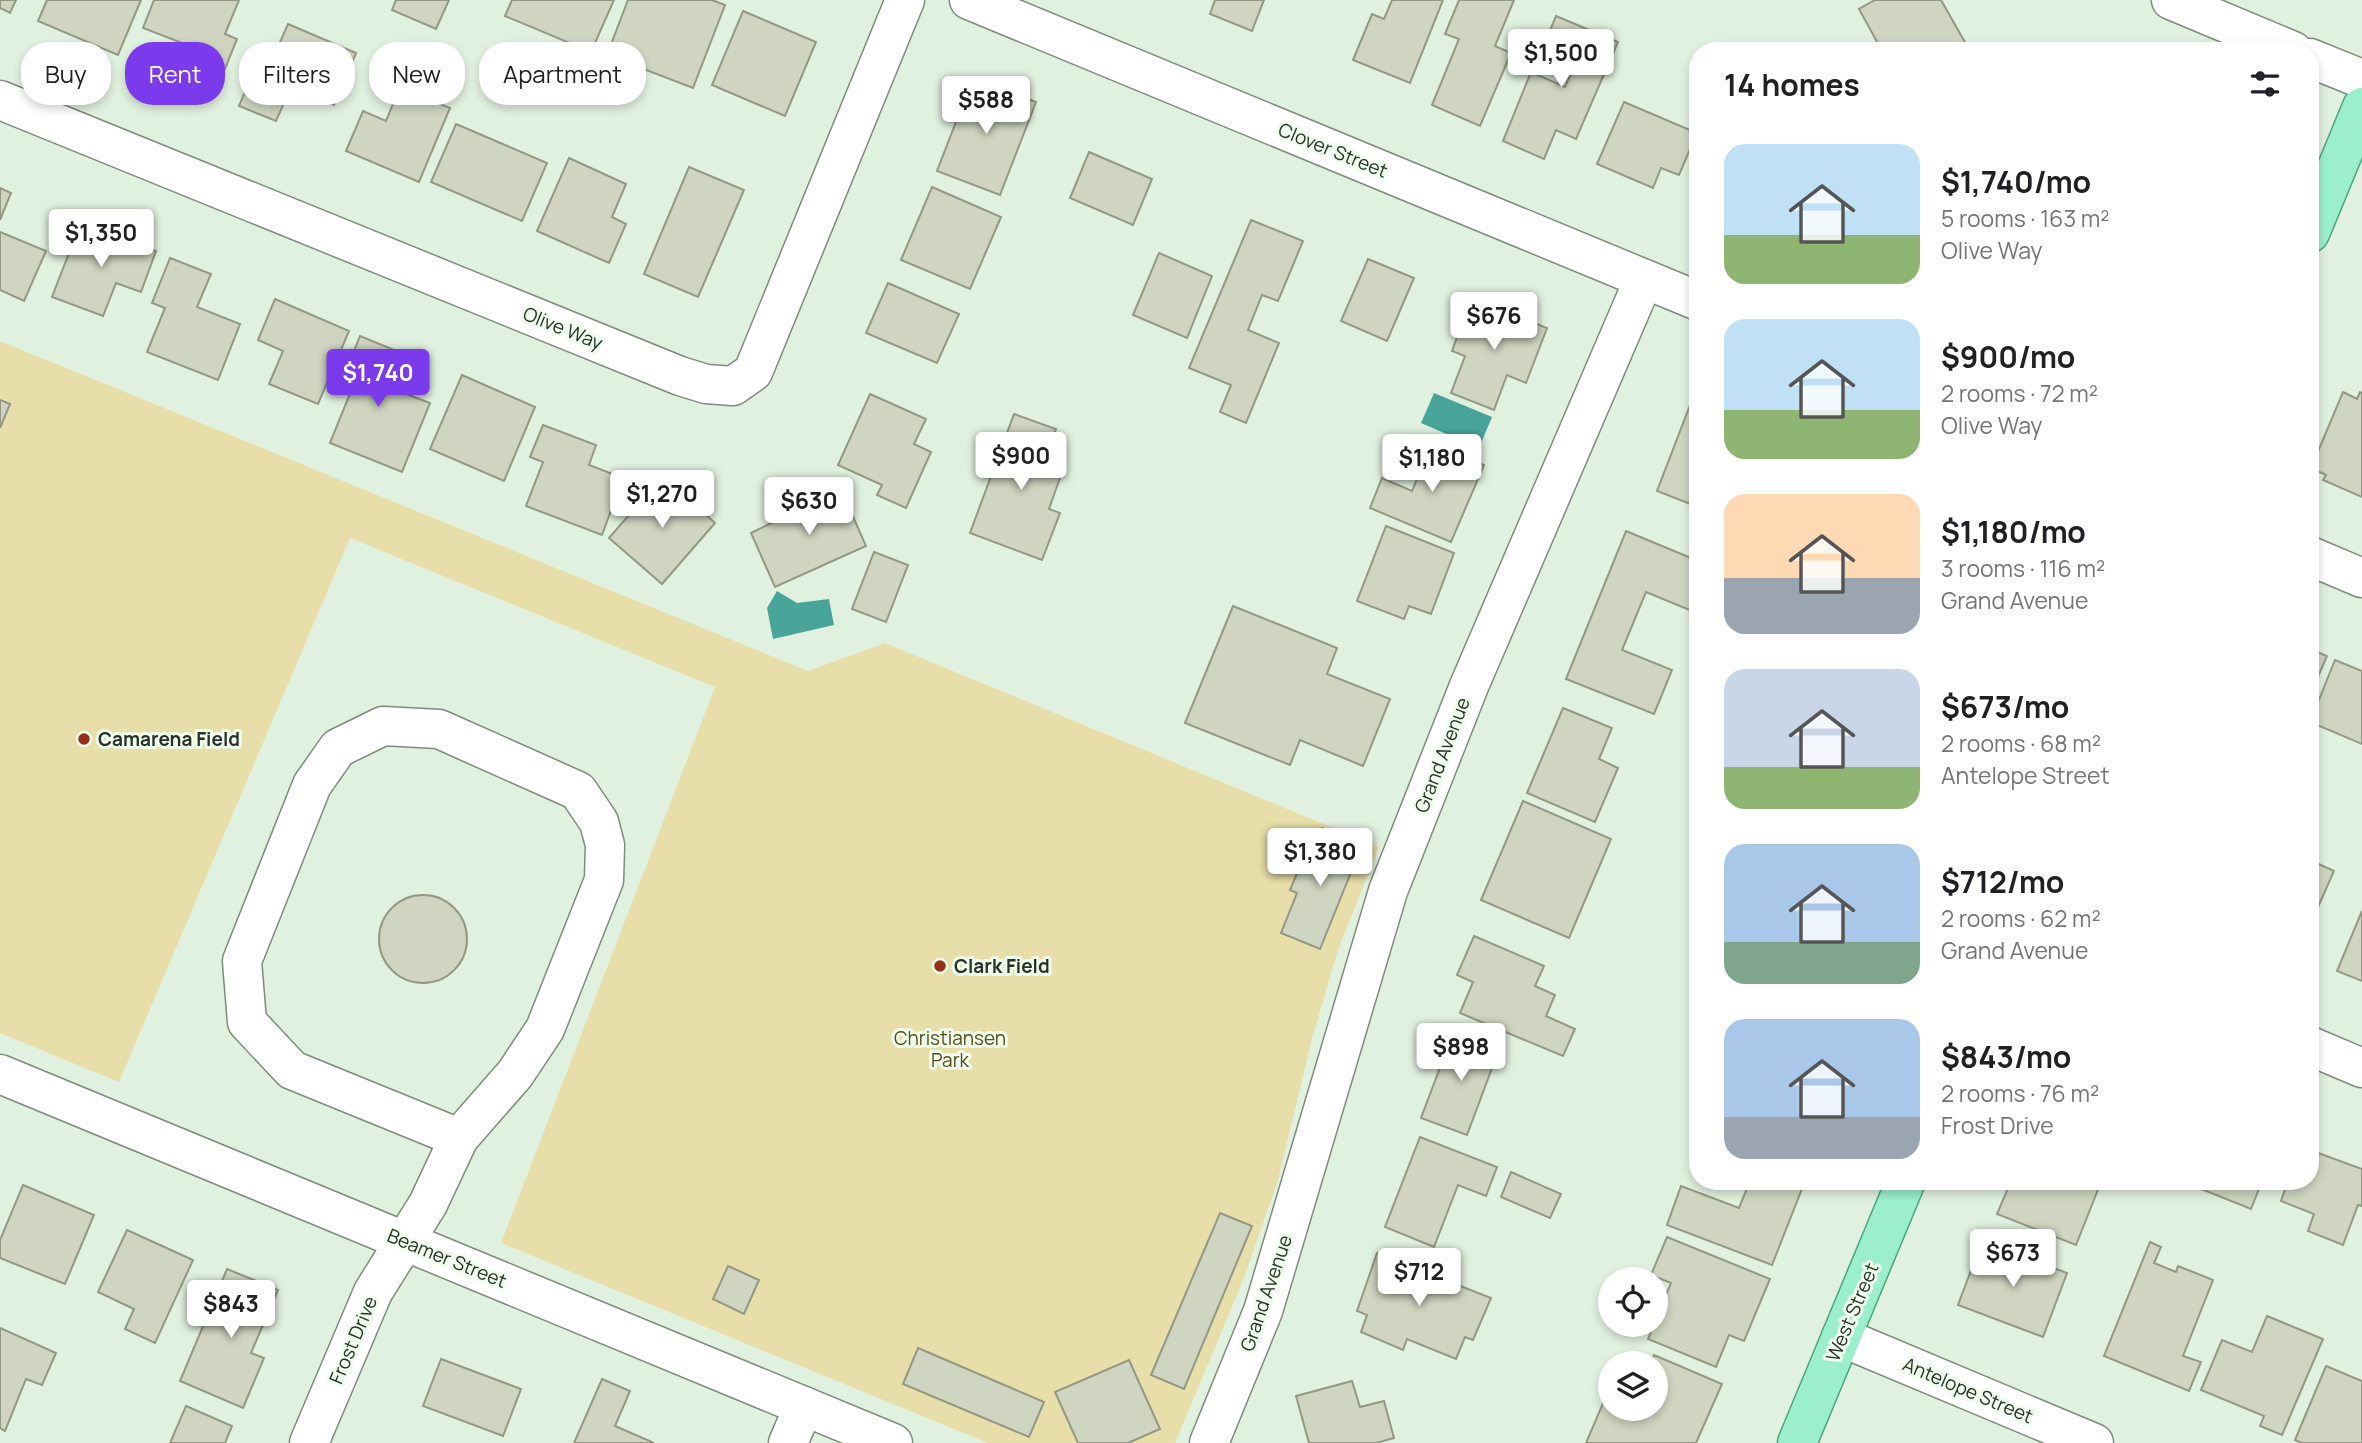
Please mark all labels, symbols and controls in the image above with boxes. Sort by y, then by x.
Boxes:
pin: $1,500 [1504,29,1618,89]
text: $1,500 [1524,36,1598,68]
chip: Buy [21,42,111,105]
chip: Rent [125,42,225,105]
chip: Filters [239,42,355,105]
chip: New [369,42,465,105]
chip: Apartment [479,42,646,105]
text: 14 homes [1724,64,1860,105]
icon: filters [2246,65,2284,103]
pin: $588 [945,76,1027,136]
text: $588 [958,83,1014,115]
street label: Clover Street [1274,116,1392,184]
text: $1,740/mo [1941,161,2091,202]
icon: home [1780,172,1864,256]
text: 5 rooms · 163 m² [1941,202,2109,234]
pin: $1,350 [44,210,158,269]
text: $1,350 [65,216,137,248]
text: Olive Way [1941,234,2042,266]
pin: $676 [1453,292,1535,352]
text: $676 [1466,299,1522,331]
street label: Olive Way [519,300,607,356]
text: $900/mo [1941,336,2075,377]
icon: home [1780,347,1864,431]
pin: $1,740 [321,350,435,409]
text: $1,740 [342,356,414,388]
text: 2 rooms · 72 m² [1941,377,2098,409]
text: Olive Way [1941,409,2042,441]
pin: $900 [980,433,1062,492]
pin: $1,180 [1375,434,1489,494]
text: $900 [991,439,1051,471]
text: $1,180 [1398,441,1466,473]
pin: $1,270 [605,470,719,530]
text: $1,270 [626,477,698,509]
pin: $630 [768,477,850,537]
text: $630 [780,484,838,516]
text: $1,180/mo [1941,511,2086,552]
icon: home [1780,522,1864,606]
text: 3 rooms · 116 m² [1941,552,2105,584]
text: Grand Avenue [1941,584,2088,616]
text: $673/mo [1941,686,2069,727]
street label: Grand Avenue [1408,694,1476,816]
icon: home [1780,697,1864,781]
place label: Camarena Field [98,726,240,752]
text: 2 rooms · 68 m² [1941,727,2101,759]
marker: Camarena Field [76,731,92,747]
text: Antelope Street [1941,759,2110,791]
pin: $1,380 [1263,828,1377,888]
text: $1,380 [1283,835,1357,867]
text: $712/mo [1941,861,2064,902]
icon: home [1780,872,1864,956]
text: 2 rooms · 62 m² [1941,902,2101,934]
text: Grand Avenue [1941,934,2088,966]
place label: Clark Field [954,953,1050,979]
marker: Clark Field [932,958,948,974]
pin: $898 [1420,1024,1502,1083]
park label: Christiansen Park [894,1025,1006,1073]
text: $898 [1433,1030,1489,1062]
text: $843/mo [1941,1036,2071,1077]
icon: home [1780,1047,1864,1131]
text: 2 rooms · 76 m² [1941,1077,2099,1109]
text: Frost Drive [1941,1109,2054,1141]
street label: Beamer Street [383,1222,511,1294]
pin: $673 [1972,1230,2054,1289]
street label: Grand Avenue [1234,1231,1298,1355]
text: $673 [1986,1236,2040,1268]
pin: $712 [1378,1248,1460,1308]
text: $712 [1394,1255,1444,1287]
street label: West Street [1820,1259,1884,1365]
map controls [1598,1267,1668,1421]
button: locate [1598,1267,1668,1337]
pin: $843 [190,1280,272,1340]
text: $843 [203,1287,259,1319]
street label: Frost Drive [323,1292,383,1388]
button: layers [1598,1351,1668,1421]
street label: Antelope Street [1899,1351,2037,1429]

